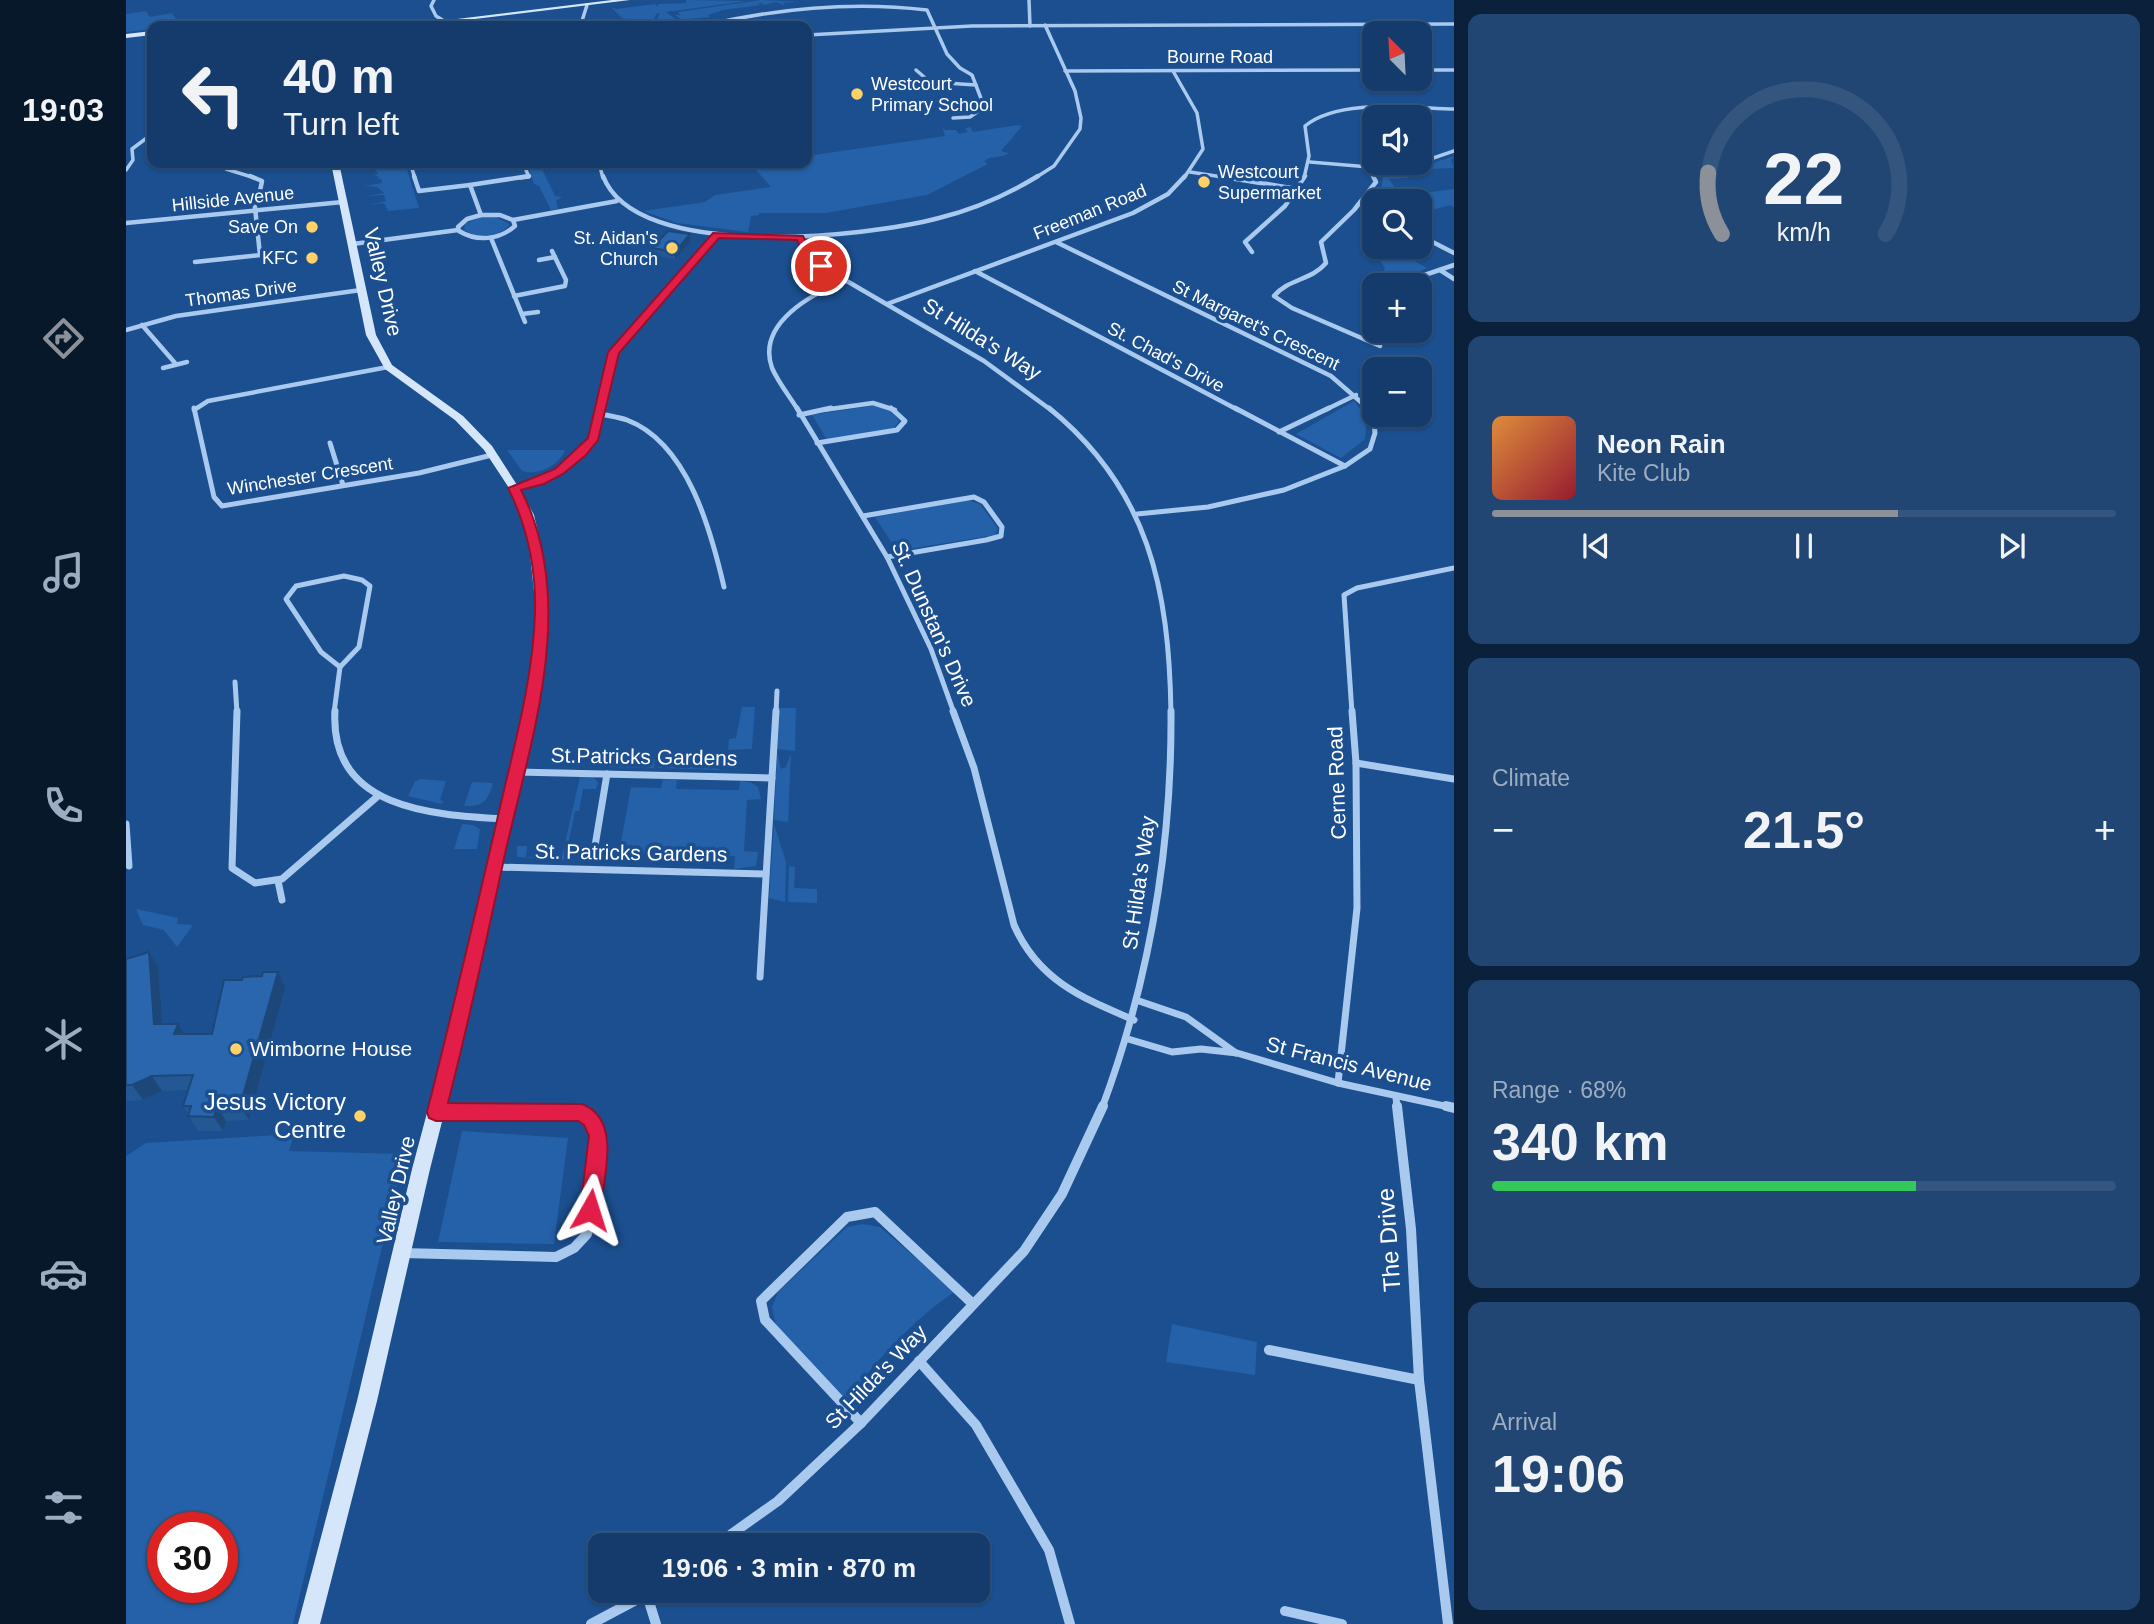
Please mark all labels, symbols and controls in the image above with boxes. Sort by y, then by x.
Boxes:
north arrow [1362,21,1432,91]
map controls [1362,21,1432,427]
street label: Bourne Road [1167,47,1273,67]
icon: left [168,49,259,140]
text: 40 m [283,49,395,103]
place label: Westcourt Primary School [871,74,993,115]
marker: Westcourt Primary School [849,86,865,102]
text: 19:03 [22,92,104,128]
button: sound [1362,105,1432,175]
text: Turn left [283,106,399,142]
text: 22 [1764,138,1844,219]
place label: Westcourt Supermarket [1218,162,1321,203]
marker: Westcourt Supermarket [1196,174,1212,190]
street label: Freeman Road [1031,180,1149,244]
street label: Hillside Avenue [171,183,295,215]
button: search [1362,189,1432,259]
place label: Save On [228,217,298,237]
text: km/h [1777,218,1831,246]
marker: Save On [304,219,320,235]
street label: Valley Drive [360,225,407,338]
place label: St. Aidan's Church [574,228,658,269]
pin [791,236,851,296]
marker: St. Aidan's Church [664,240,680,256]
icon: arrive [802,247,840,285]
place label: KFC [262,248,298,268]
marker: KFC [304,250,320,266]
button: + [1362,273,1432,343]
street label: Thomas Drive [184,275,298,311]
street label: St Margaret's Crescent [1169,276,1343,374]
street label: St Hilda's Way [919,293,1046,384]
icon: directions [39,314,88,363]
street label: St. Chad's Drive [1104,318,1228,396]
button: − [1362,357,1432,427]
text: Neon Rain [1597,429,1726,459]
street label: Winchester Crescent [226,453,394,499]
text: Kite Club [1597,460,1690,486]
icon: previous [1577,527,1615,565]
icon: pause [1785,527,1823,565]
icon: next [1993,527,2031,565]
street label: St. Dunstan's Drive [888,537,981,710]
icon: music [39,548,88,597]
street label: Cerne Road [1323,726,1350,840]
street label: St.Patricks Gardens [550,743,738,770]
text: Climate [1492,765,1570,791]
icon: phone [39,781,88,830]
text: 21.5° [1743,801,1865,859]
text: − [1492,809,1514,851]
text: + [2094,809,2116,851]
street label: St Hilda's Way [1118,814,1159,951]
street label: St. Patricks Gardens [535,839,727,866]
icon: climate [39,1015,88,1064]
street label: St Francis Avenue [1264,1032,1434,1095]
place label: Wimborne House [250,1037,412,1060]
marker: Wimborne House [228,1041,244,1057]
text: Range · 68% [1492,1077,1626,1103]
place label: Jesus Victory Centre [204,1088,346,1143]
marker: Jesus Victory Centre [352,1108,368,1124]
text: 340 km [1492,1113,1668,1171]
street label: Valley Drive [372,1133,419,1246]
position arrow [553,1173,627,1247]
street label: The Drive [1371,1187,1406,1293]
icon: car [39,1249,88,1298]
street label: St Hilda's Way [820,1320,931,1433]
text: Arrival [1492,1409,1557,1435]
text: 19:06 [1492,1445,1625,1503]
icon: filters [39,1483,88,1532]
speed limit sign: 30 [147,1512,238,1603]
text: 19:06 · 3 min · 870 m [662,1553,916,1583]

